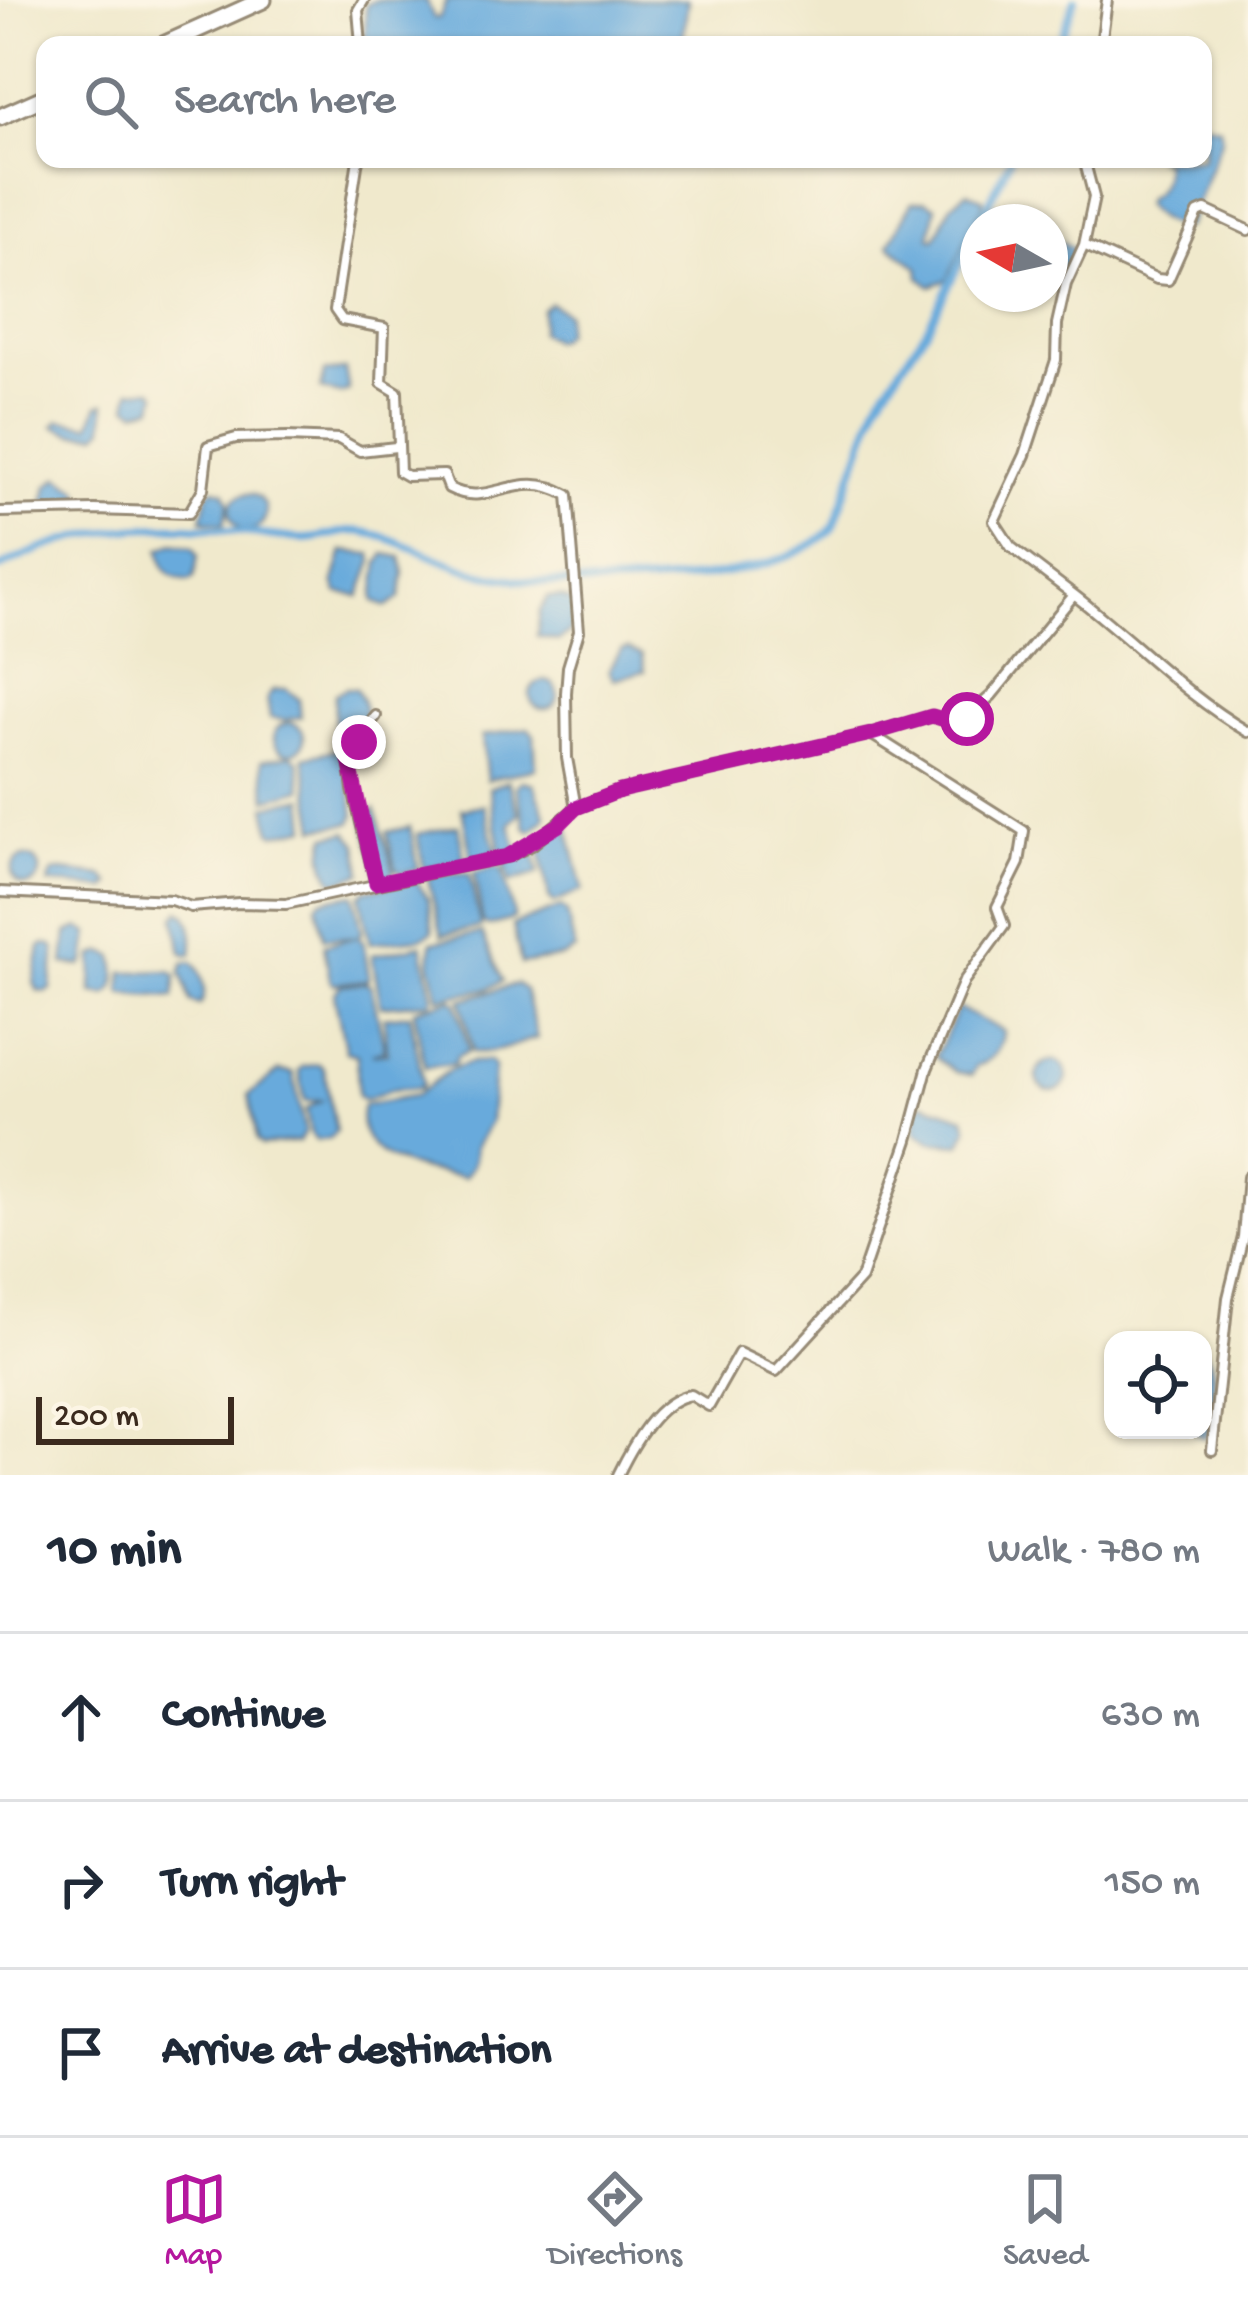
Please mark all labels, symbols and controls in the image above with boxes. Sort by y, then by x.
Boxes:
search box [36,36,1212,168]
icon: search [78,69,144,135]
text: Search here [174,76,396,129]
north arrow [960,204,1068,312]
route start [940,692,994,746]
route end [332,715,386,769]
map controls [1104,1331,1212,1439]
button: locate [1104,1331,1212,1439]
scale bar [36,1391,234,1444]
text: 200 m [54,1399,139,1437]
text: 10 min [48,1523,181,1583]
text: Walk · 780 m [988,1530,1200,1576]
icon: ahead [48,1684,114,1750]
text: Continue [162,1690,325,1743]
text: 630 m [1101,1694,1200,1740]
icon: right [48,1852,114,1918]
text: Turn right [162,1858,342,1911]
text: 150 m [1105,1862,1200,1908]
icon: arrive [48,2020,114,2086]
text: Arrive at destination [162,2026,551,2079]
tab: Map [161,2166,227,2276]
tab: Directions [548,2166,682,2276]
tab: Saved [1003,2166,1087,2276]

